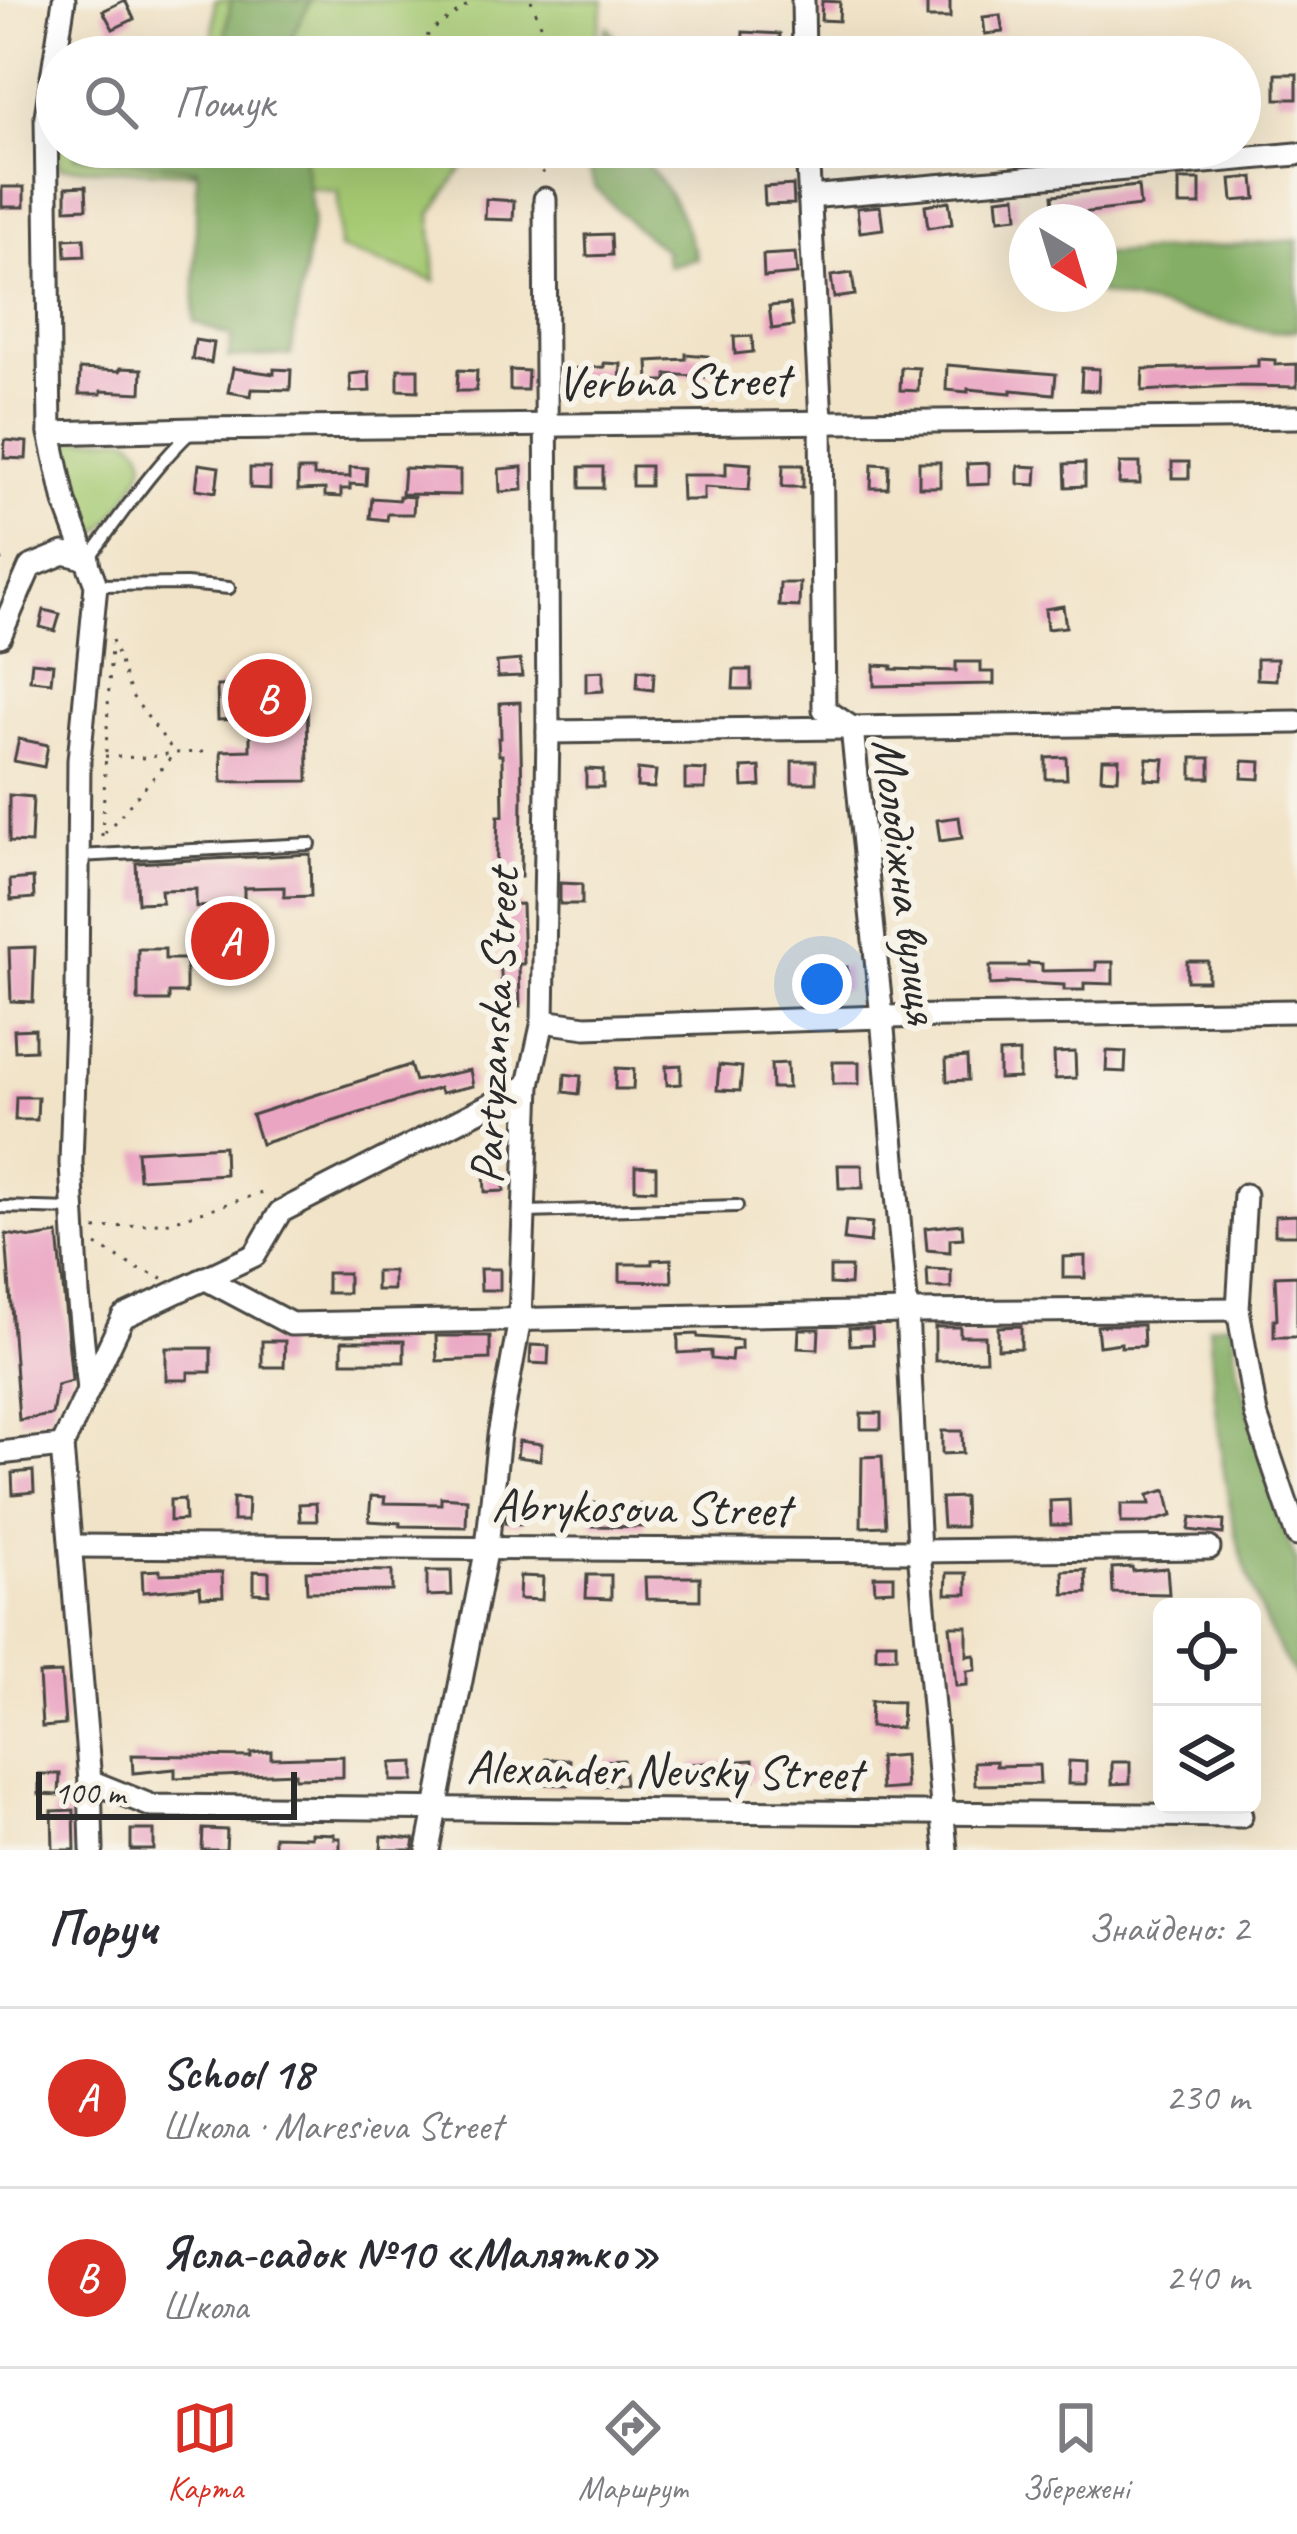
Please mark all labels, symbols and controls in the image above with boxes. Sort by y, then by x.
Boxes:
search box [36,36,1261,168]
icon: search [78,69,144,135]
text: Пошук [174,74,274,131]
north arrow [1009,204,1117,312]
street label: Verbna Street [556,349,796,413]
pin: B [228,653,306,743]
street label: Молодіжна вулиця [859,735,953,1028]
street label: Partyzanska Street [456,863,532,1185]
pin: A [191,896,269,986]
your location [792,954,852,1014]
street label: Abrykosova Street [491,1474,797,1540]
map controls [1153,1598,1261,1814]
button: locate [1153,1598,1261,1706]
button: layers [1153,1706,1261,1814]
street label: Alexander Nevsky Street [466,1737,868,1804]
scale bar [36,1766,297,1819]
text: 100 m [54,1772,125,1814]
text: Поруч [48,1896,157,1960]
text: Знайдено: 2 [1088,1904,1249,1953]
text: School 18 [162,2045,313,2102]
text: A [77,2073,97,2122]
text: 230 m [1165,2073,1249,2122]
text: Школа · Maresieva Street [162,2102,502,2151]
text: Ясла-садок №10 «Малятко» [162,2225,659,2282]
text: B [77,2253,97,2302]
text: 240 m [1165,2253,1249,2302]
text: Школа [162,2282,248,2331]
tab: Карта [168,2395,243,2509]
tab: Маршрут [578,2395,687,2509]
tab: Збережені [1022,2395,1129,2509]

